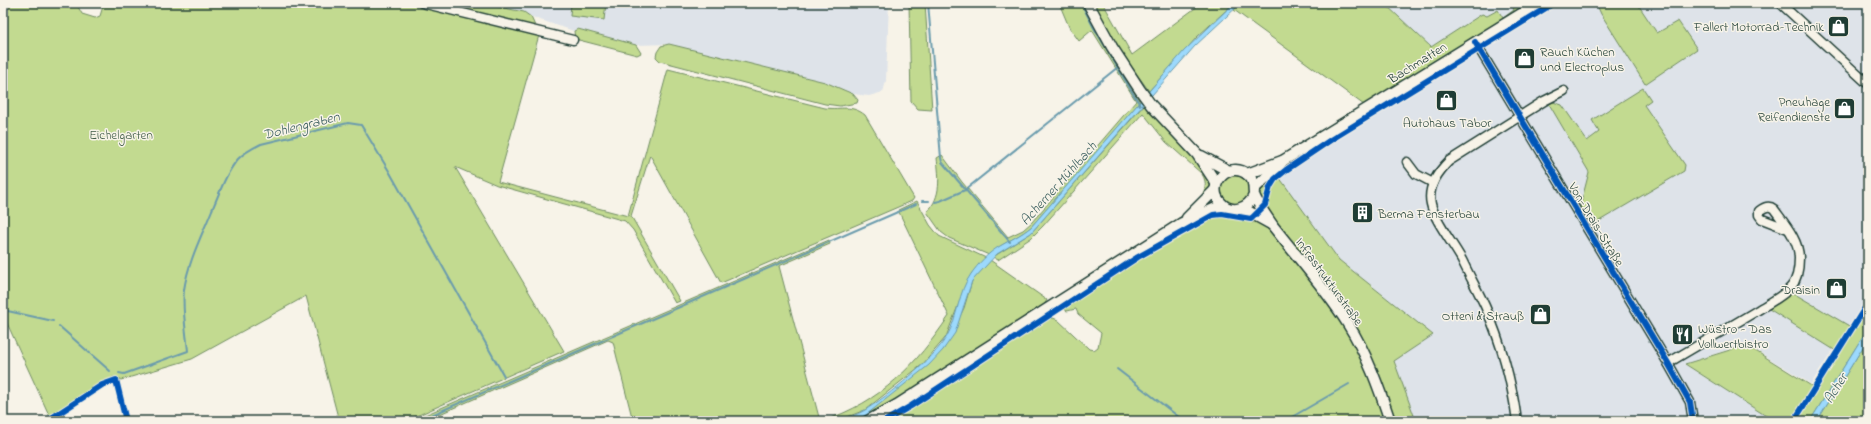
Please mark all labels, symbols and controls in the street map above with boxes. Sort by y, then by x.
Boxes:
shop icon: Fallert Motorrad-Technik [1826,13,1852,39]
place label: Fallert Motorrad-Technik [1693,18,1824,37]
street label: Bachmatten [1384,38,1451,89]
place label: Rauch Küchen und Electroplus [1540,43,1624,77]
shop icon: Rauch Küchen und Electroplus [1512,45,1538,71]
shop icon: Autohaus Tabor [1434,87,1460,113]
place label: Pneuhage Reifendienste [1758,93,1830,127]
shop icon: Pneuhage Reifendienste [1832,95,1858,121]
water label: Dohlengraben [261,107,343,146]
place label: Autohaus Tabor [1403,114,1492,133]
park label: Eichelgarten [89,126,153,146]
water label: Acherner Mühlbach [1016,137,1103,231]
street label: Von-Drais-Straße [1563,178,1628,271]
building icon: Berma Fensterbau [1349,200,1375,226]
place label: Berma Fensterbau [1377,205,1480,224]
street label: Infrastrukturstraße [1290,234,1367,330]
shop icon: Draisin [1823,276,1849,302]
place label: Draisin [1781,281,1820,300]
shop icon: Otteni & Strauß [1527,302,1553,328]
place label: Otteni & Strauß [1442,307,1524,326]
place label: Wüstro - Das Vollwertbistro [1697,320,1772,354]
restaurant icon: Wüstro - Das Vollwertbistro [1669,322,1695,348]
water label: Acher [1819,368,1855,408]

